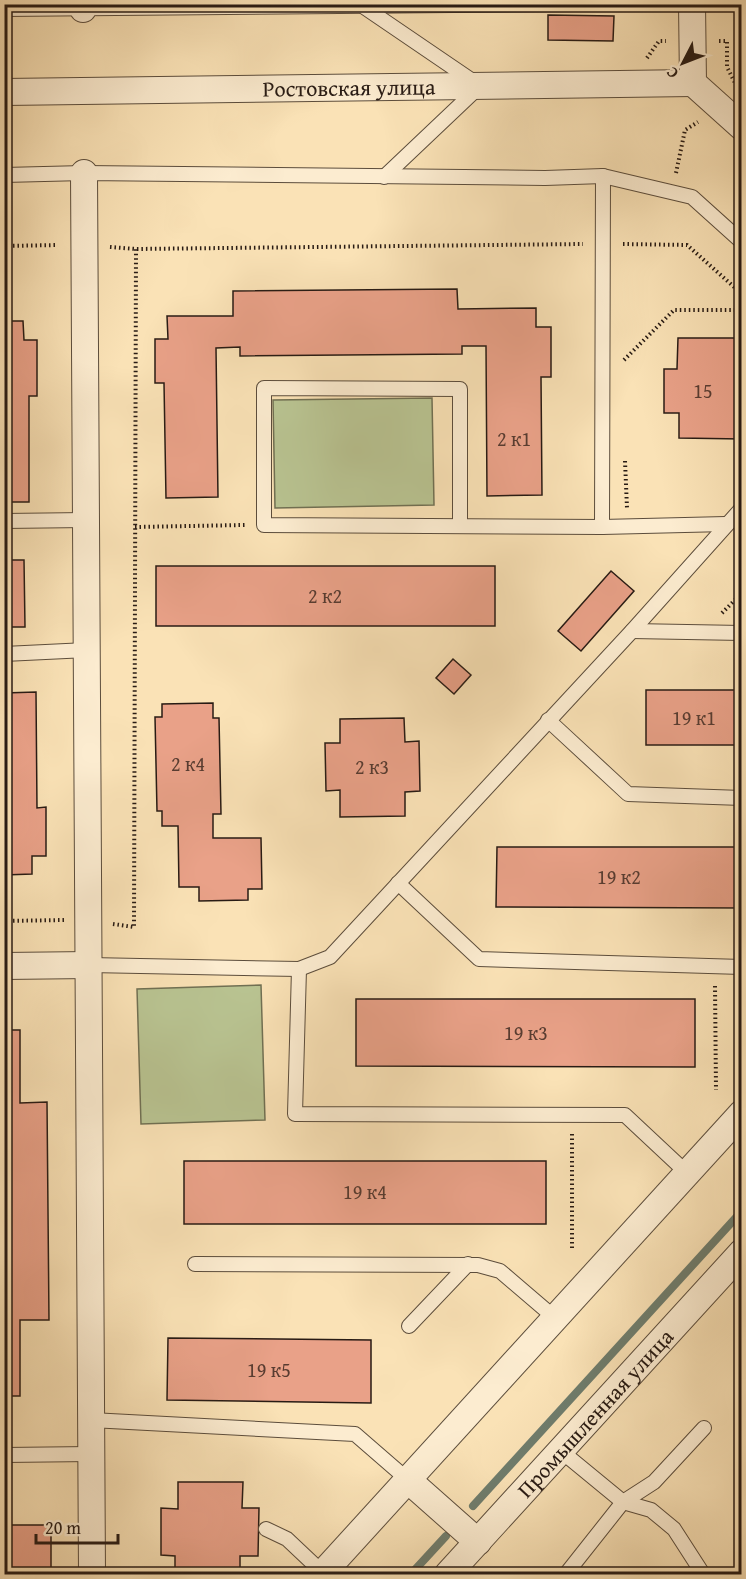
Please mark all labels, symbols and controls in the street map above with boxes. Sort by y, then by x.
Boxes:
north arrow [653,33,713,93]
text: С [660,62,684,84]
street label: Ростовская улица [262,70,436,105]
house number: 15 [693,376,713,405]
house number: 2 к1 [497,424,531,453]
house number: 2 к2 [308,581,342,610]
house number: 19 к1 [672,703,716,732]
house number: 2 к4 [171,749,205,778]
house number: 2 к3 [355,752,389,781]
house number: 19 к2 [597,862,641,891]
house number: 19 к3 [504,1018,548,1047]
house number: 19 к4 [343,1177,387,1206]
street label: Промышленная улица [509,1321,681,1505]
house number: 19 к5 [247,1355,291,1384]
scale bar [36,1507,118,1545]
text: 20 m [45,1514,81,1541]

